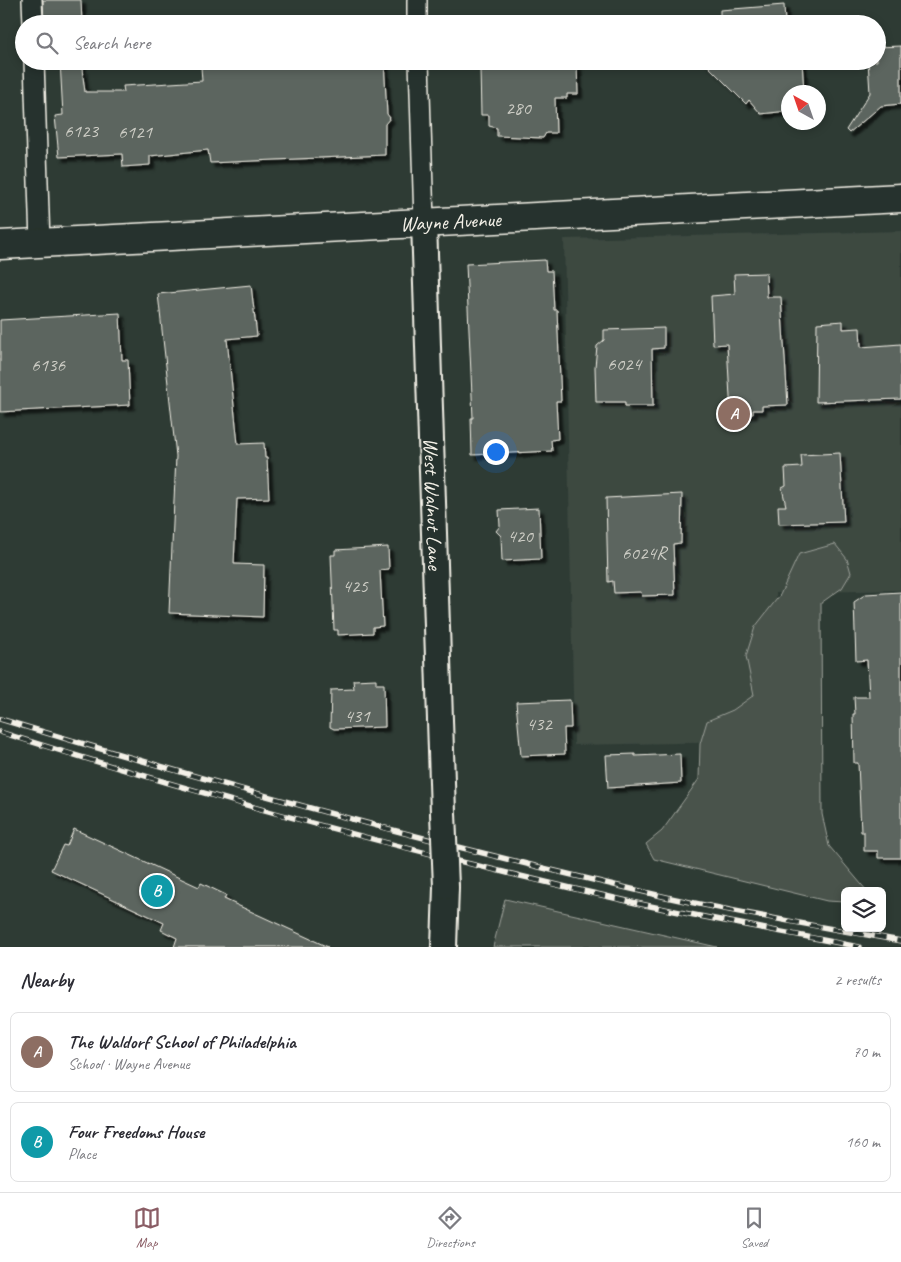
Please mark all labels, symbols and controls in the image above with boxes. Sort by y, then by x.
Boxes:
search box [15,15,886,70]
icon: search [33,29,61,57]
text: Search here [73,31,150,55]
north arrow [781,85,826,130]
house number: 280 [505,96,532,120]
house number: 6123 [64,119,100,143]
house number: 6121 [118,120,154,144]
street label: Wayne Avenue [399,206,502,237]
house number: 6024 [607,352,644,376]
house number: 6136 [31,353,67,377]
pin: A [718,395,750,433]
street label: West Walnut Lane [418,437,448,572]
your location [483,439,509,465]
house number: 420 [507,524,534,548]
house number: 6024R [622,541,669,565]
house number: 425 [342,574,369,598]
house number: 431 [344,704,371,728]
house number: 432 [526,712,553,736]
pin: B [141,872,173,910]
map controls [841,887,886,932]
button: layers [841,887,886,932]
text: Nearby [20,967,73,993]
text: 2 results [834,970,881,990]
text: The Waldorf School of Philadelphia [68,1030,296,1054]
text: A [33,1042,41,1062]
text: 70 m [853,1042,880,1062]
text: School · Wayne Avenue [68,1054,190,1074]
text: Four Freedoms House [68,1120,204,1144]
text: B [33,1132,41,1152]
text: 160 m [846,1132,880,1152]
text: Place [68,1144,96,1164]
tab: Map [133,1204,161,1251]
tab: Directions [426,1204,475,1251]
tab: Saved [740,1204,768,1251]

